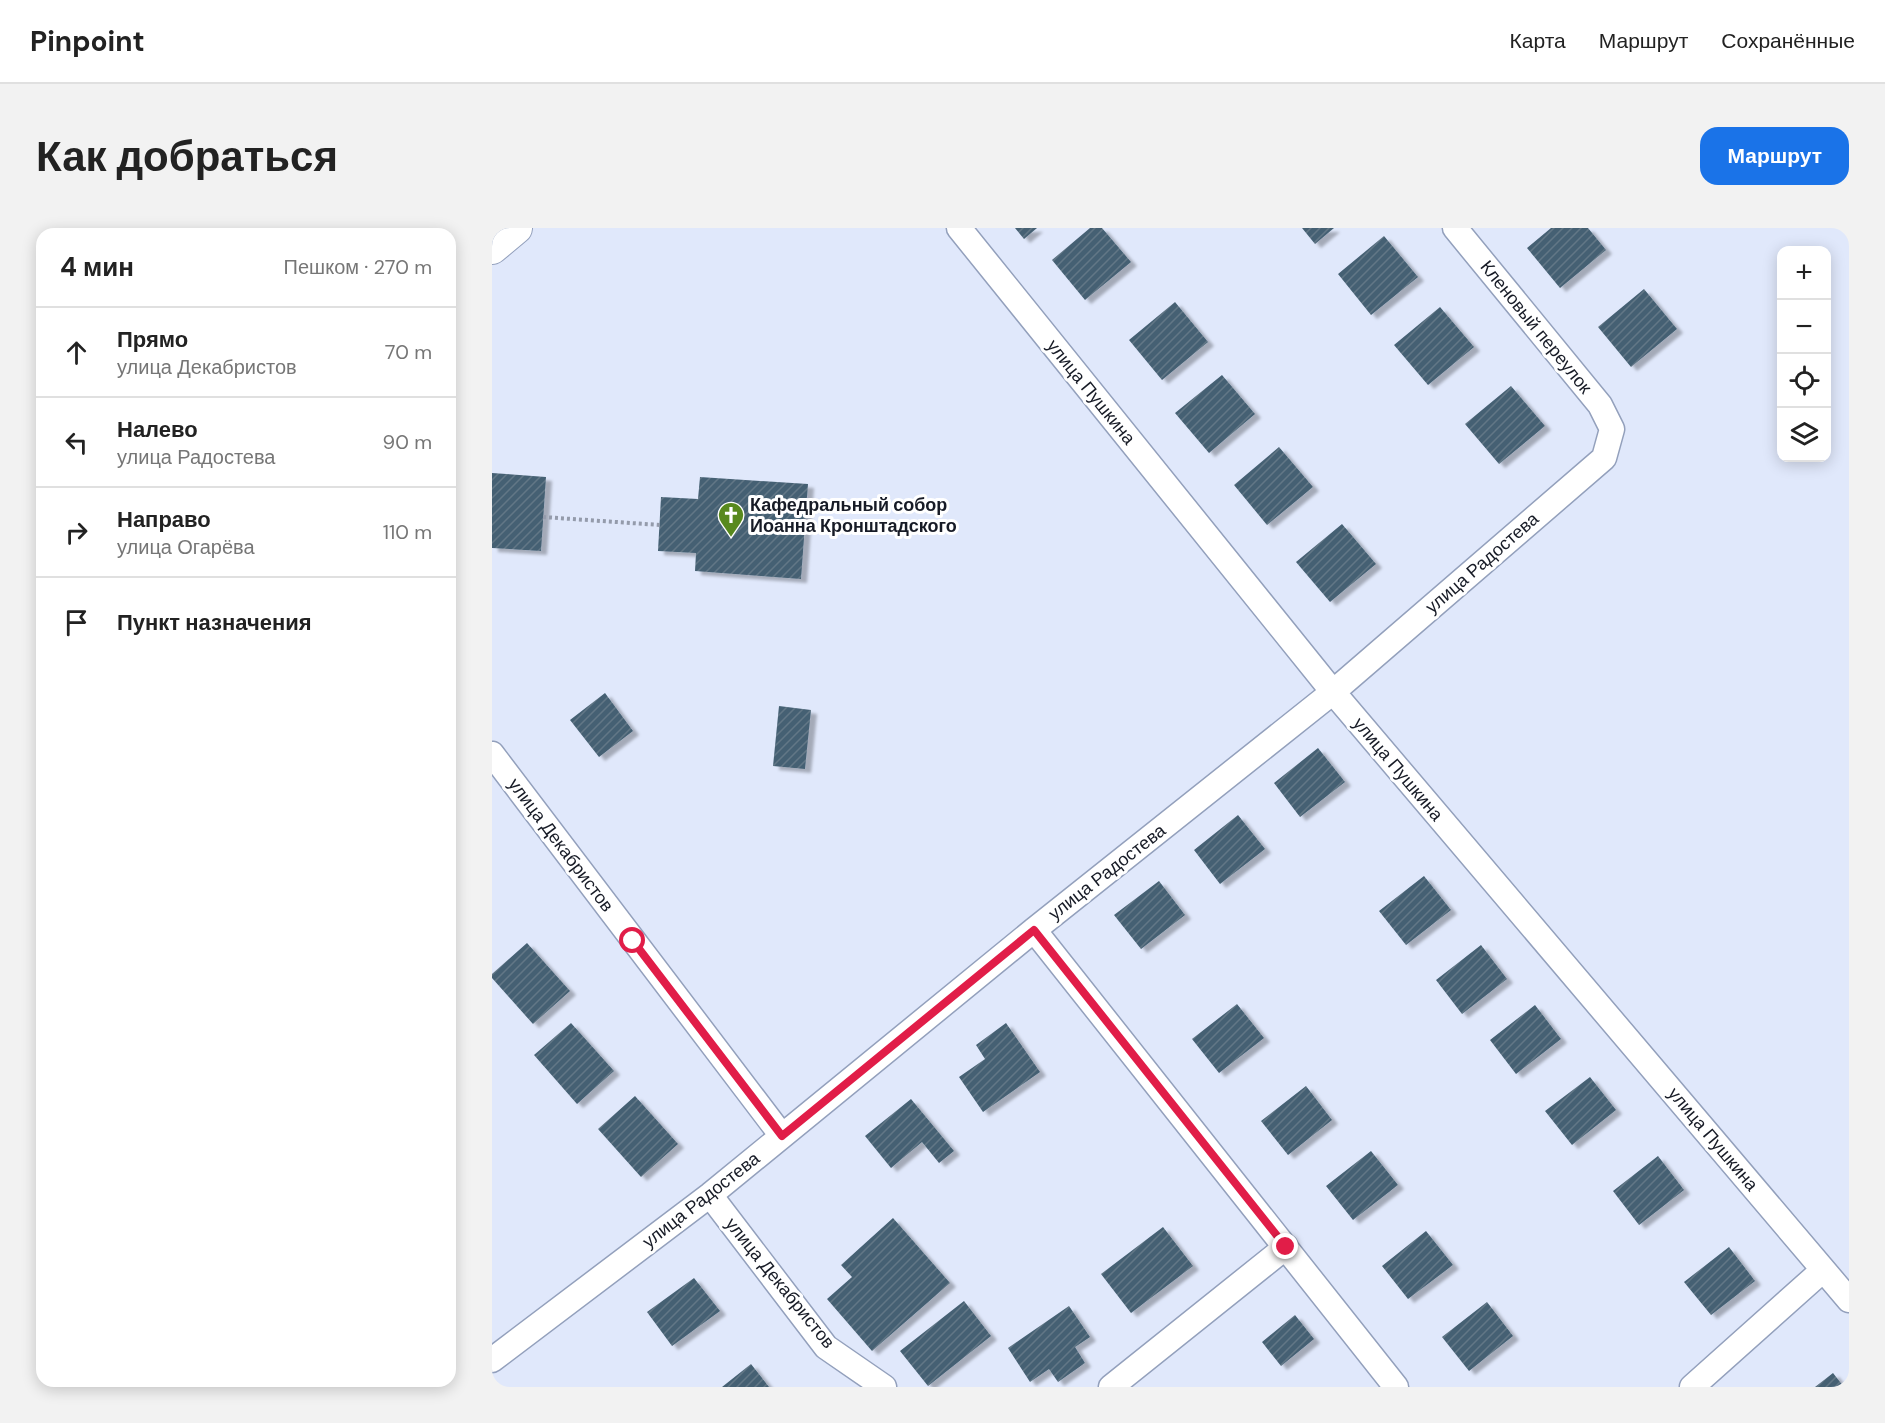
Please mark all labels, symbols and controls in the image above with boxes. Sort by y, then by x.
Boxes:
text: Pinpoint [30,23,145,60]
text: Карта [1510,27,1566,55]
text: Маршрут [1599,27,1688,55]
text: Сохранённые [1721,27,1855,55]
button: Маршрут [1700,127,1849,185]
text: Как добраться [36,129,338,184]
map controls [1777,246,1831,462]
button: + [1777,246,1831,300]
text: 4 мин [60,250,134,284]
text: Пешком · 270 m [284,254,432,280]
street label: Кленовый переулок [1475,255,1597,399]
button: − [1777,300,1831,354]
text: Прямо [117,325,188,354]
street label: улица Пушкина [1041,335,1141,450]
icon: ahead [60,336,93,369]
text: 70 m [385,339,432,365]
text: улица Декабристов [117,354,297,380]
button: locate [1777,354,1831,408]
button: layers [1777,408,1831,462]
text: Налево [117,415,198,444]
icon: left [60,426,93,459]
text: 90 m [383,429,432,455]
text: улица Радостева [117,444,275,470]
place label: Кафедральный собор Иоанна Кронштадского [750,493,957,538]
church icon: Кафедральный собор Иоанна Кронштадского [716,500,746,538]
text: Направо [117,505,211,534]
street label: улица Радостева [1420,507,1544,619]
icon: right [60,516,93,549]
text: 110 m [383,519,432,545]
text: улица Огарёва [117,534,255,560]
icon: arrive [60,606,93,639]
text: Пункт назначения [117,608,312,637]
street label: улица Пушкина [1347,712,1449,827]
street label: улица Декабристов [503,773,619,917]
street label: улица Радостева [1043,818,1171,925]
route start [619,927,645,953]
street label: улица Пушкина [1662,1082,1764,1197]
street label: улица Радостева [637,1146,765,1253]
street label: улица Декабристов [720,1213,840,1353]
route end [1272,1233,1298,1259]

